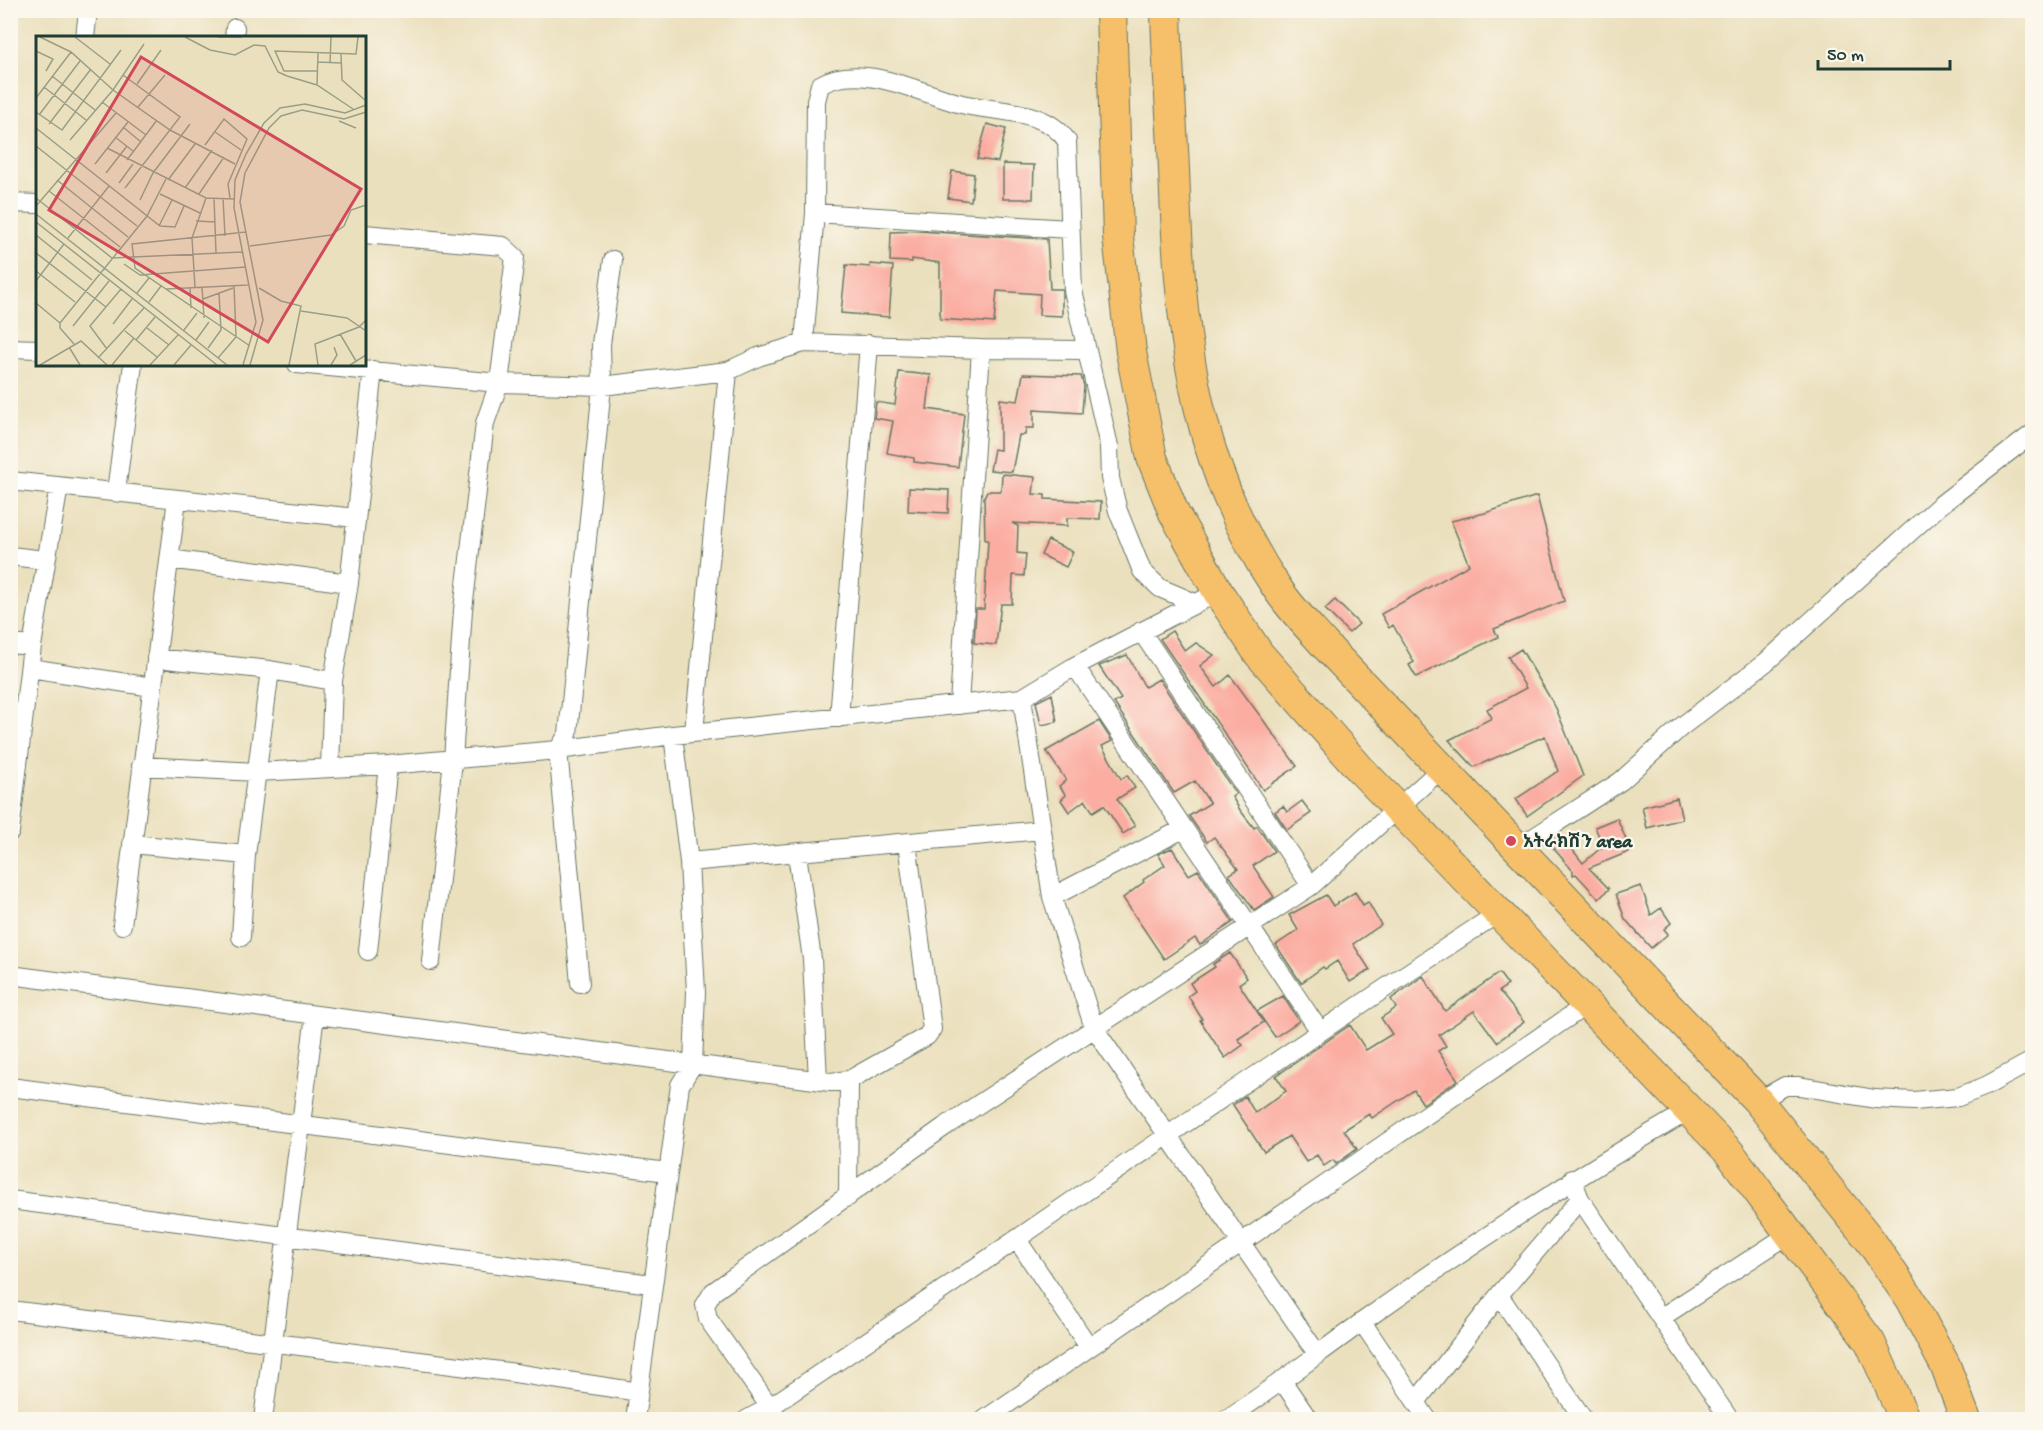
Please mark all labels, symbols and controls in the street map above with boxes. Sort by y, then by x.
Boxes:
scale bar [1818,33,1950,71]
inset map [36,36,366,366]
text: 50 m [1827,46,1864,67]
place label: አትራክሽን area [1523,832,1633,854]
marker: አትራክሽን area [1504,834,1518,848]

